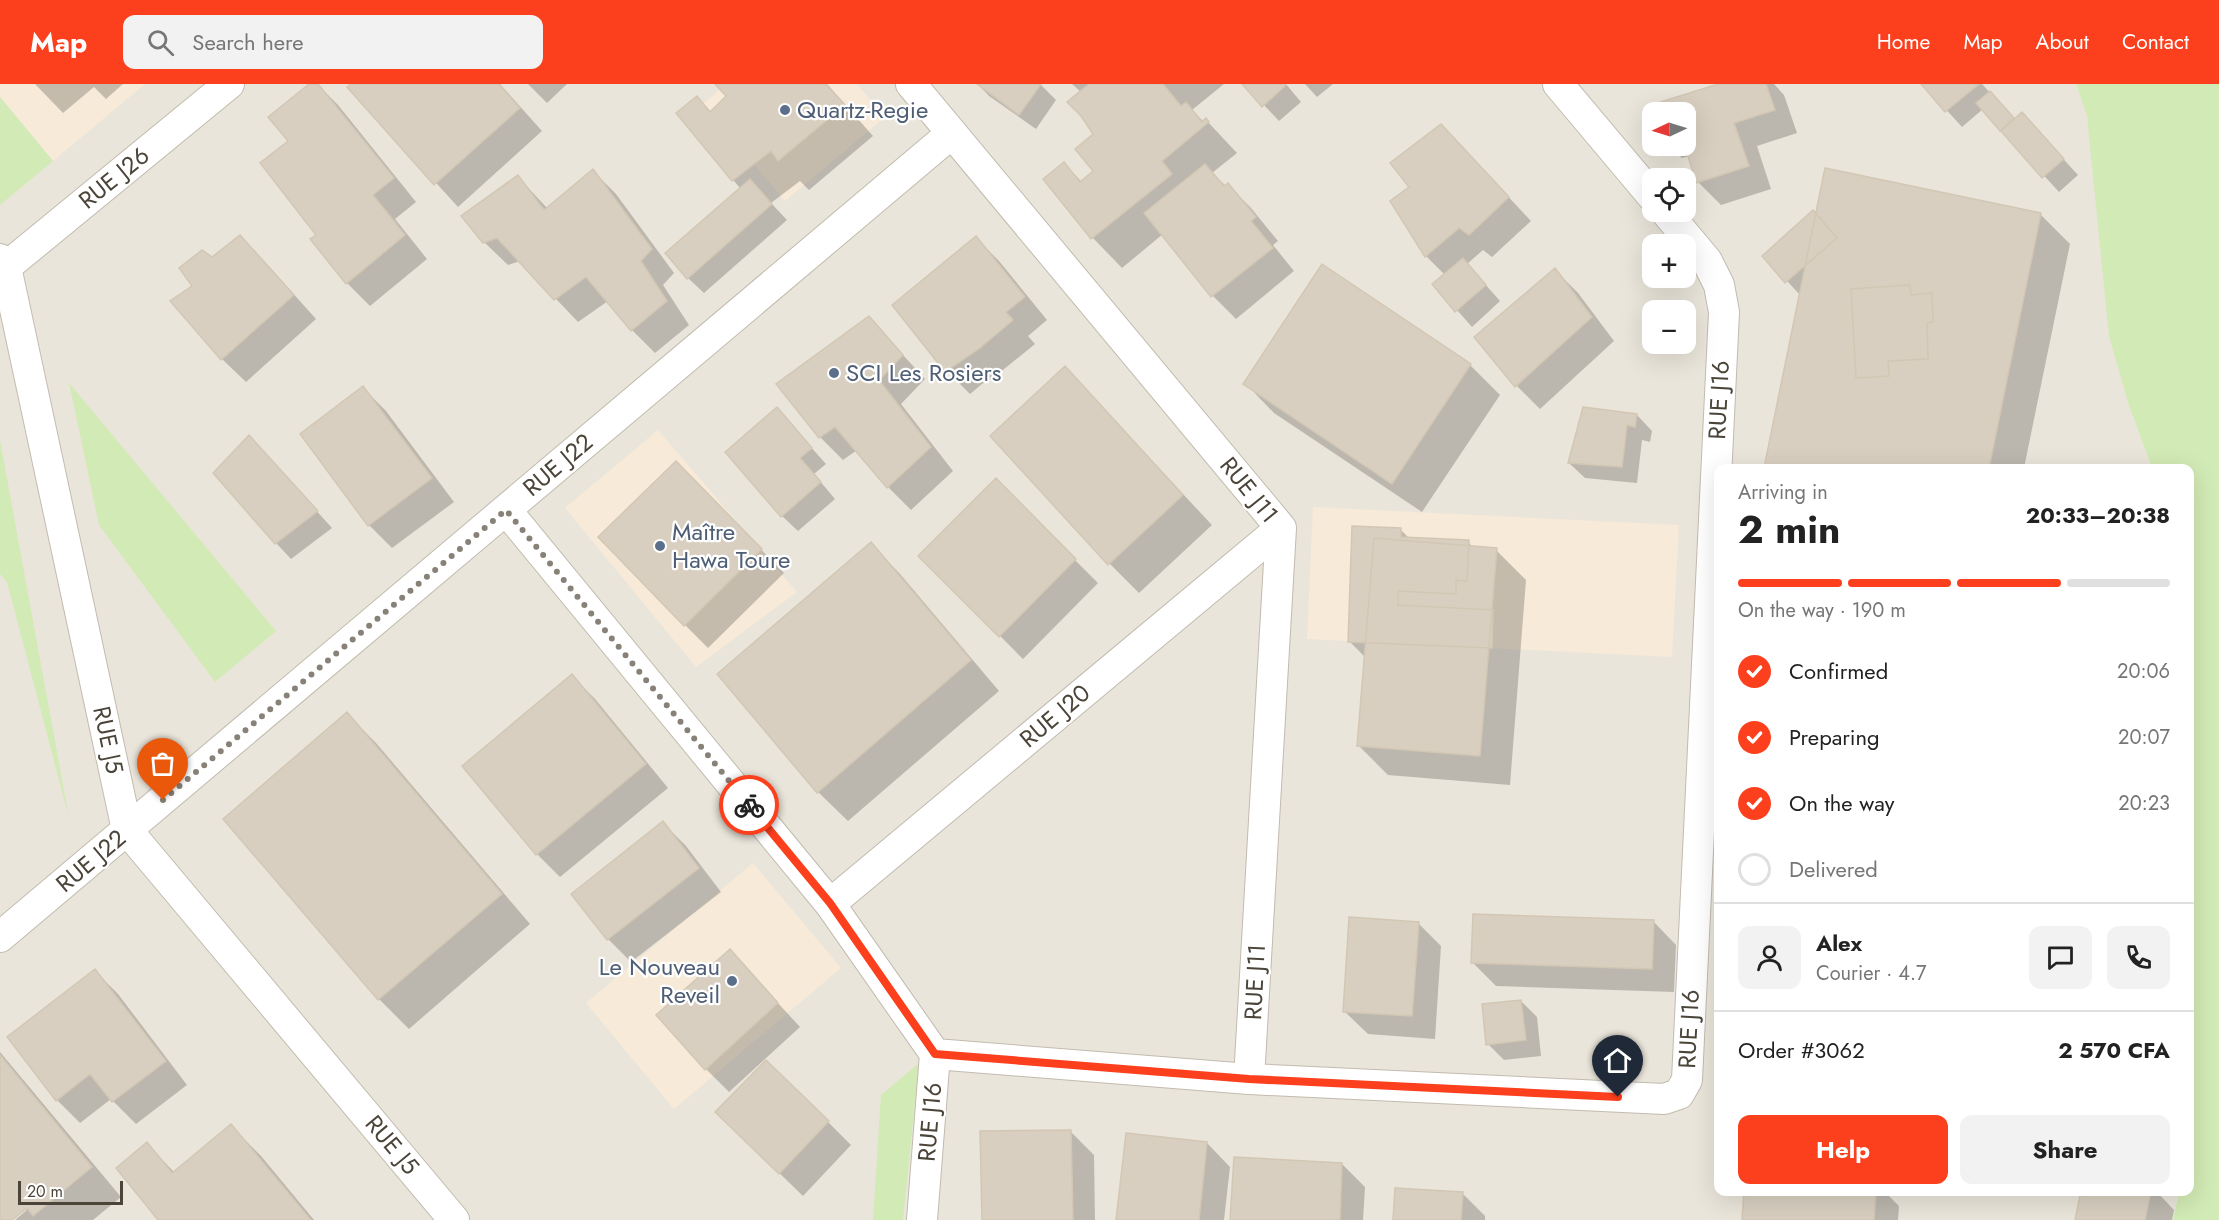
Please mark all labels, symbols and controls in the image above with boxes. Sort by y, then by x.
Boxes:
search box [123,15,543,69]
text: Map [30,22,87,63]
icon: search [144,26,177,59]
text: Search here [192,26,304,58]
text: Home [1877,27,1930,57]
text: Map [1963,27,2003,57]
text: About [2036,27,2089,57]
text: Contact [2122,27,2189,57]
place label: Quartz-Regie [797,92,928,127]
north arrow [1642,102,1696,156]
map controls [1642,102,1696,354]
marker: Quartz-Regie [778,103,792,117]
street label: RUE J26 [71,138,157,217]
button: locate [1642,168,1696,222]
button: + [1642,234,1696,288]
button: − [1642,300,1696,354]
place label: SCI Les Rosiers [846,355,1001,390]
street label: RUE J16 [1699,359,1738,440]
marker: SCI Les Rosiers [827,366,841,380]
street label: RUE J22 [515,425,600,504]
street label: RUE J11 [1212,449,1287,530]
text: Arriving in [1738,478,1828,507]
text: 20:33–20:38 [2026,499,2170,531]
text: 2 min [1738,501,1840,558]
place label: Maître Hawa Toure [672,514,790,577]
marker: Maître Hawa Toure [653,539,667,553]
text: On the way · 190 m [1738,596,1906,625]
icon: check [1738,655,1771,688]
text: Confirmed [1789,655,1888,687]
text: 20:06 [2117,657,2170,686]
street label: RUE J20 [1012,676,1098,756]
street label: RUE J5 [84,703,133,777]
icon: check [1738,721,1771,754]
text: Preparing [1789,721,1880,753]
text: 20:07 [2118,723,2170,752]
pin [137,738,188,800]
icon: bag [146,747,179,780]
courier [719,775,779,835]
icon: check [1738,787,1771,820]
text: On the way [1789,787,1894,819]
icon: bike [733,789,766,822]
text: 20:23 [2118,789,2170,818]
street label: RUE J22 [48,821,133,900]
text: Delivered [1789,853,1878,885]
button: person [1738,926,1801,989]
button: chat [2029,926,2092,989]
button: phone [2107,926,2170,989]
text: Alex [1816,927,1862,959]
street label: RUE J11 [1235,943,1274,1021]
place label: Le Nouveau Reveil [599,949,720,1012]
text: Courier · 4.7 [1816,959,1927,988]
marker: Le Nouveau Reveil [725,974,739,988]
street label: RUE J16 [1669,988,1708,1069]
text: Order #3062 [1738,1034,1865,1066]
text: 2 570 CFA [2058,1034,2170,1066]
pin [1592,1035,1643,1097]
icon: home [1601,1044,1634,1077]
street label: RUE J16 [909,1081,950,1163]
street label: RUE J5 [357,1107,428,1182]
button: Help [1738,1115,1948,1184]
button: Share [1960,1115,2170,1184]
scale bar [18,1178,123,1206]
text: 20 m [27,1180,63,1203]

